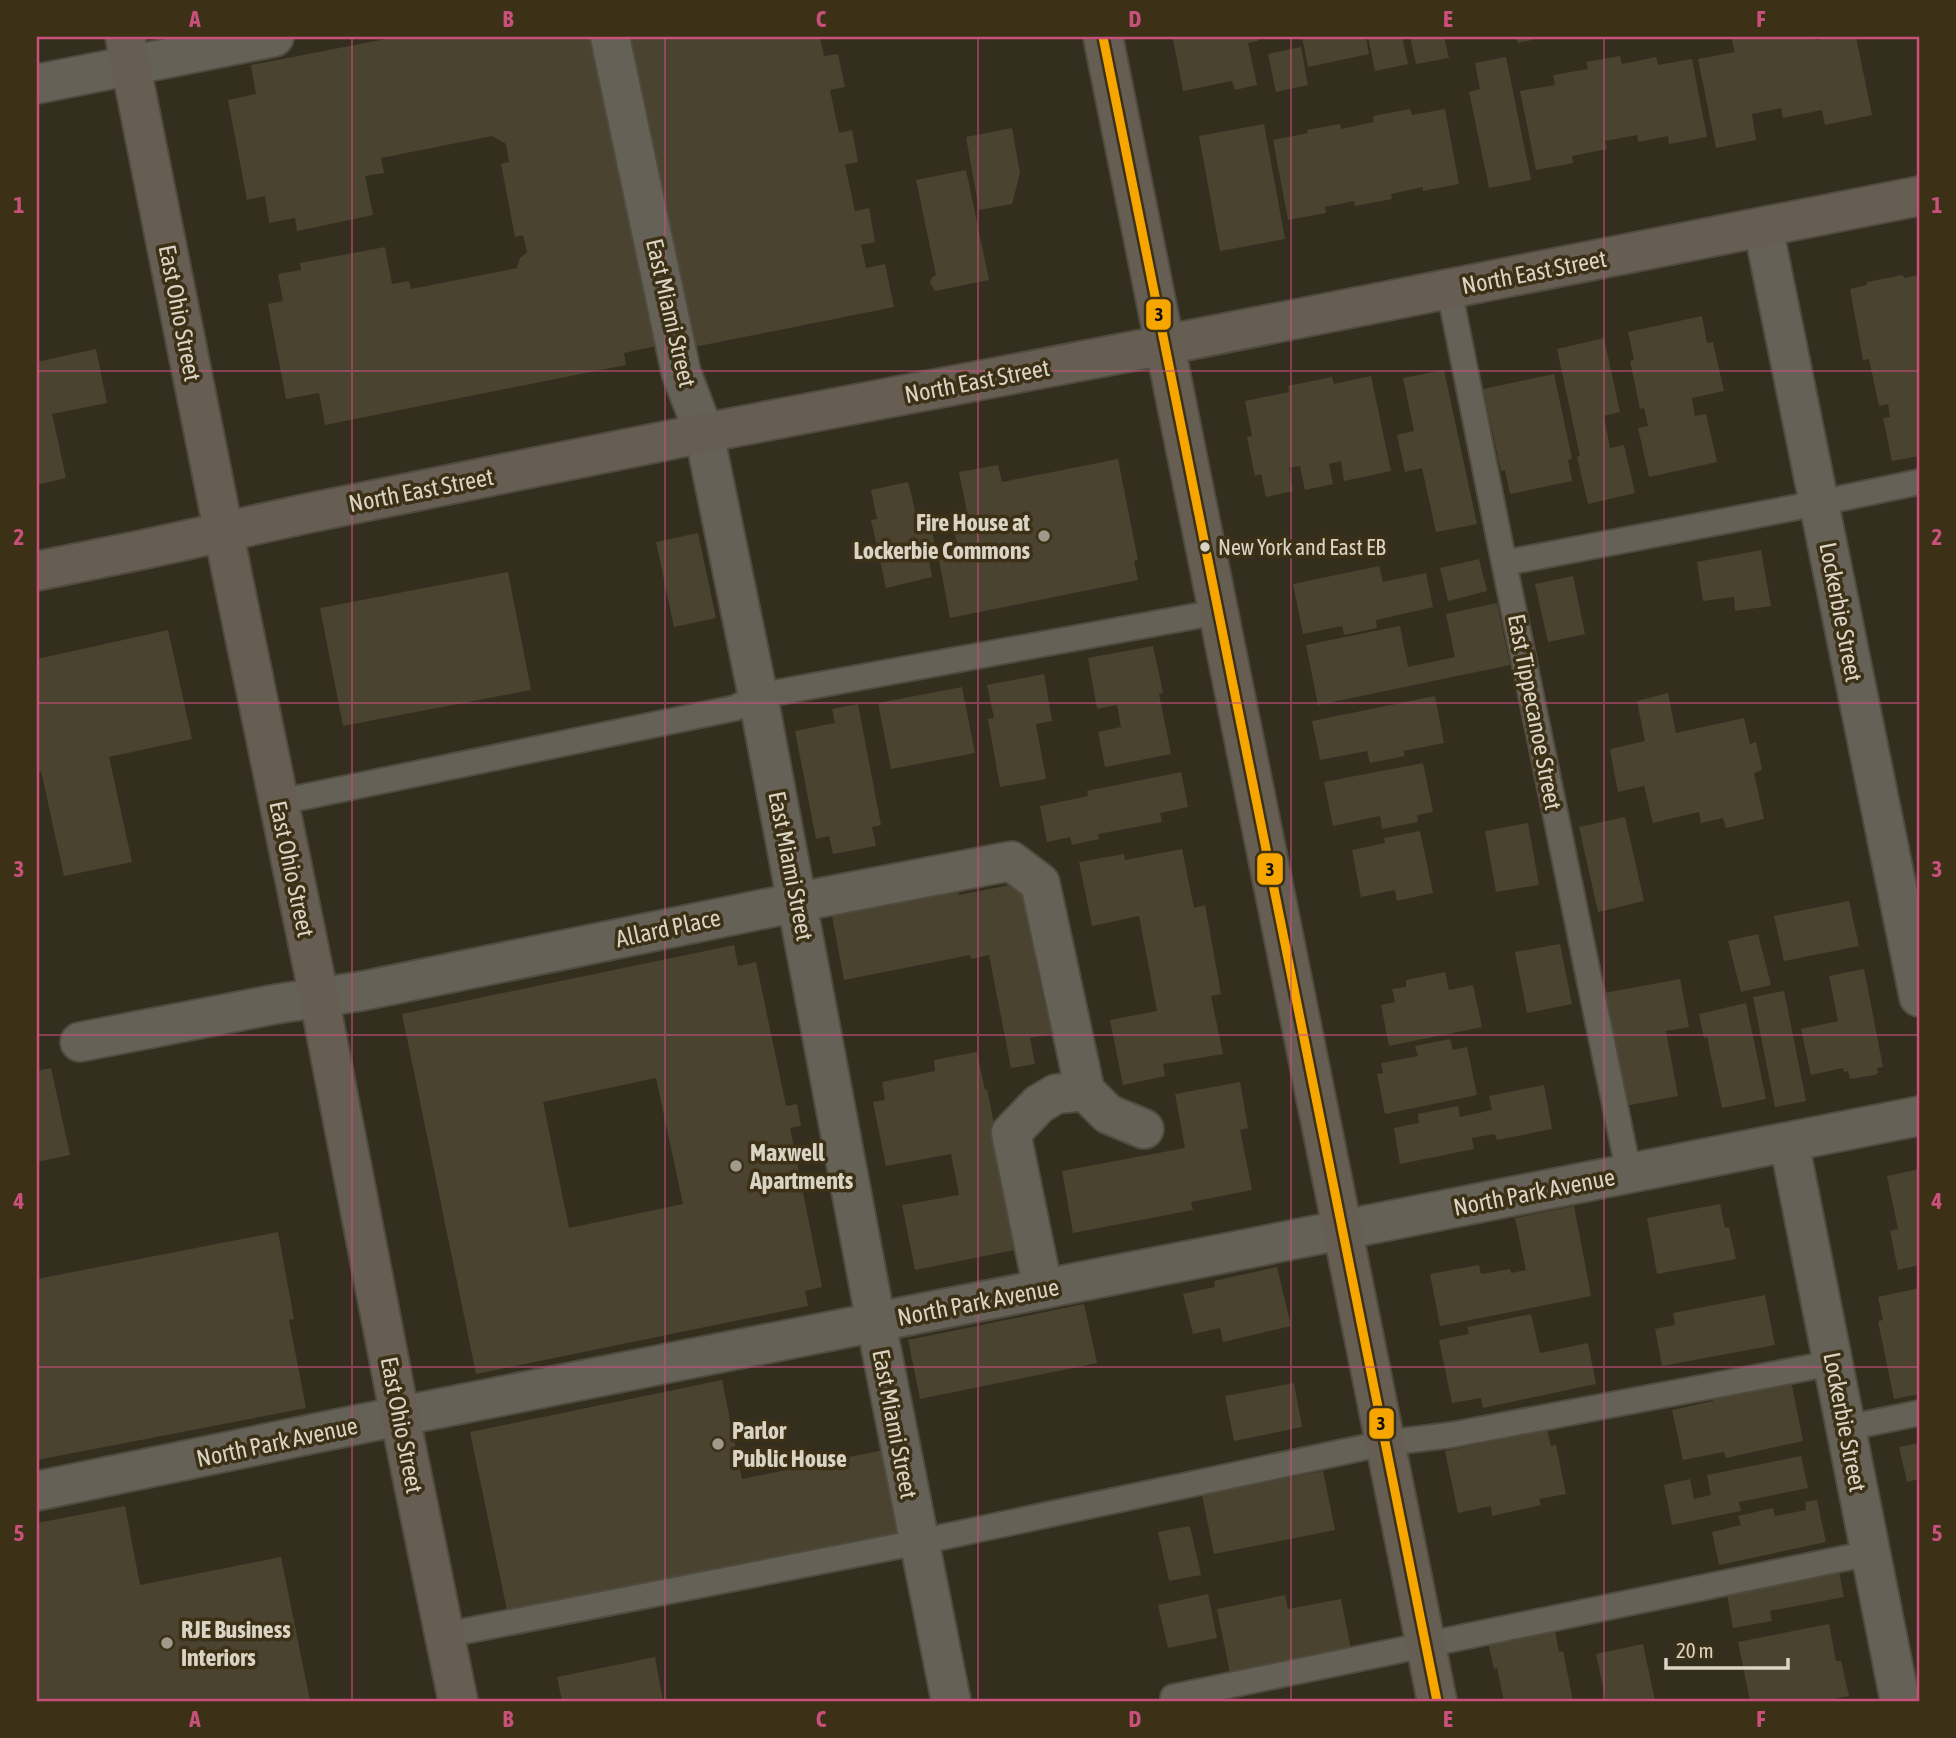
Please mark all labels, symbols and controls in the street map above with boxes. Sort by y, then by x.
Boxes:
text: A [188,6,201,32]
text: B [503,6,514,32]
text: C [816,6,827,32]
text: D [1129,6,1142,32]
text: E [1443,6,1453,32]
text: F [1756,6,1766,32]
text: 1 [14,192,25,218]
text: 1 [1932,192,1943,218]
street label: East Miami Street [641,236,701,390]
street label: East Ohio Street [154,242,206,384]
street label: North East Street [1459,245,1609,299]
line badge: 3 [1145,298,1172,331]
text: 3 [1155,303,1164,325]
street label: North East Street [902,354,1052,408]
street label: North East Street [346,463,496,517]
place label: Fire House at Lockerbie Commons [853,509,1031,564]
text: 2 [14,524,24,550]
text: 2 [1932,524,1942,550]
marker: Fire House at Lockerbie Commons [1036,528,1052,544]
place label: New York and East EB [1218,534,1386,560]
marker: New York and East EB [1198,540,1212,554]
street label: Lockerbie Street [1814,540,1868,684]
street label: East Tippecanoe Street [1503,612,1567,812]
street label: East Miami Street [763,789,819,943]
street label: East Ohio Street [264,798,320,940]
line badge: 3 [1256,852,1284,886]
text: 3 [14,856,24,882]
text: 3 [1932,856,1942,882]
text: 3 [1266,858,1275,880]
street label: Allard Place [613,904,723,952]
place label: Maxwell Apartments [749,1139,854,1194]
marker: Maxwell Apartments [728,1158,744,1174]
street label: North Park Avenue [1451,1163,1617,1221]
text: 4 [13,1188,25,1214]
text: 4 [1931,1188,1943,1214]
street label: North Park Avenue [895,1273,1061,1331]
street label: East Miami Street [867,1347,923,1501]
street label: Lockerbie Street [1818,1350,1872,1494]
street label: East Ohio Street [376,1354,428,1496]
line badge: 3 [1368,1407,1395,1440]
street label: North Park Avenue [194,1412,360,1472]
text: 3 [1377,1412,1386,1434]
place label: Parlor Public House [732,1417,847,1472]
marker: Parlor Public House [710,1436,726,1452]
text: 5 [14,1520,25,1546]
text: 5 [1932,1520,1943,1546]
place label: RJE Business Interiors [181,1616,291,1671]
scale bar [1666,1626,1788,1670]
marker: RJE Business Interiors [159,1635,175,1651]
text: 20 m [1676,1638,1714,1662]
text: A [188,1706,201,1732]
text: B [503,1706,514,1732]
text: C [816,1706,827,1732]
text: D [1129,1706,1142,1732]
text: E [1443,1706,1453,1732]
text: F [1756,1706,1766,1732]

